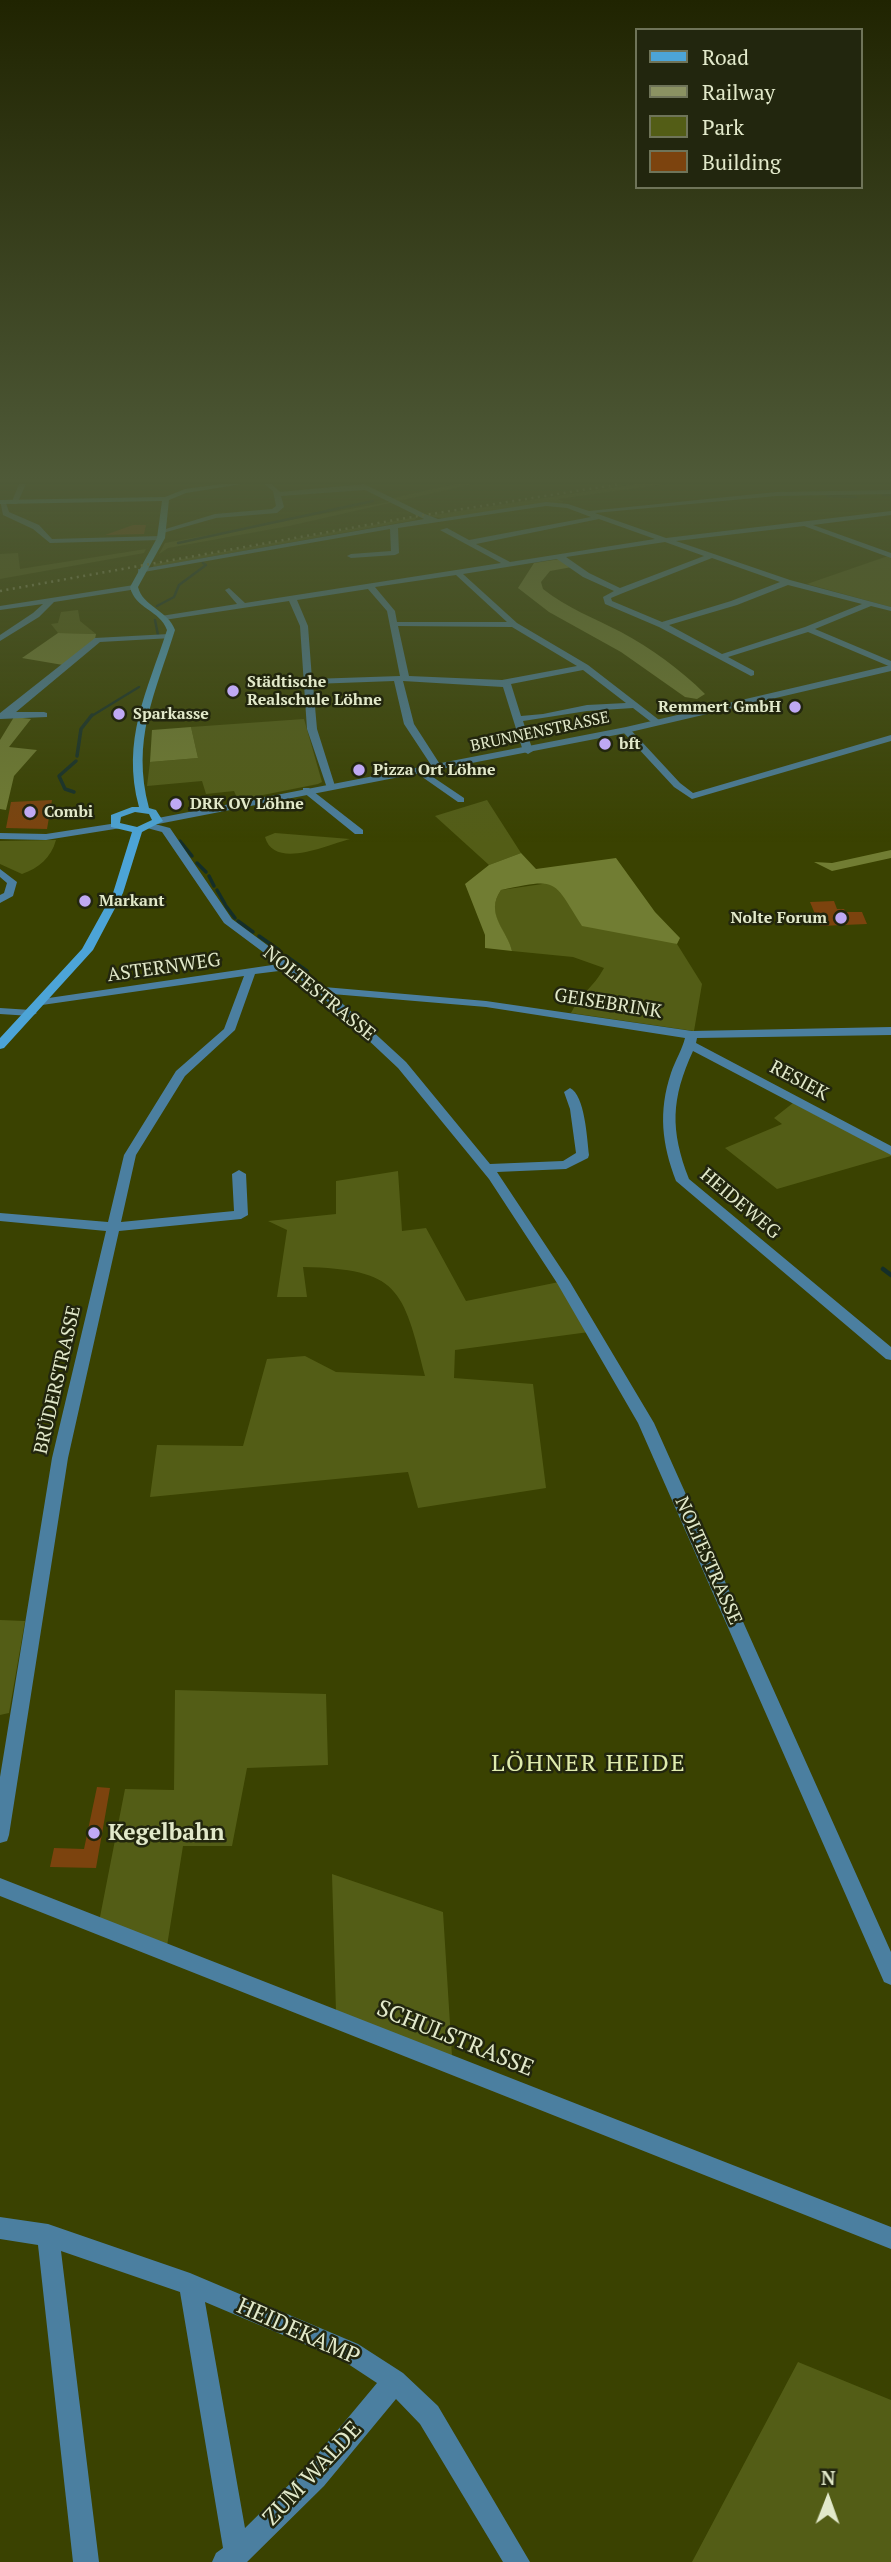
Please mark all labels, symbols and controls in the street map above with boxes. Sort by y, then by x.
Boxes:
legend [636,28,863,189]
text: Road [702,43,749,71]
text: Railway [702,78,775,106]
text: Park [702,113,744,141]
text: Building [702,148,781,176]
place label: Städtische Realschule Löhne [247,672,382,710]
marker: Städtische Realschule Löhne [225,683,241,699]
place label: Remmert GmbH [658,697,781,717]
marker: Remmert GmbH [787,699,803,715]
place label: Sparkasse [133,704,209,724]
marker: Sparkasse [111,706,127,722]
street label: BRUNNENSTRASSE [469,708,611,756]
place label: bft [619,734,641,754]
marker: bft [597,736,613,752]
place label: Pizza Ort Löhne [373,760,496,780]
marker: Pizza Ort Löhne [351,762,367,778]
place label: DRK OV Löhne [190,794,304,814]
marker: DRK OV Löhne [168,796,184,812]
place label: Combi [44,802,93,822]
marker: Combi [22,804,38,820]
place label: Markant [99,891,165,911]
marker: Markant [77,893,93,909]
place label: Nolte Forum [730,908,827,928]
marker: Nolte Forum [833,910,849,926]
street label: NOLTESTRASSE [258,942,380,1046]
street label: ASTERNWEG [106,949,222,987]
street label: GEISEBRINK [553,984,663,1024]
street label: RESIEK [766,1056,832,1106]
street label: HEIDEWEG [695,1164,785,1244]
street label: BRÜDERSTRASSE [30,1304,86,1456]
street label: NOLTESTRASSE [670,1493,746,1629]
district label: LÖHNER HEIDE [493,1750,685,1778]
place label: Kegelbahn [108,1819,224,1847]
marker: Kegelbahn [86,1825,102,1841]
street label: SCHULSTRASSE [372,1995,538,2083]
street label: HEIDEKAMP [232,2293,364,2371]
street label: ZUM WALDE [258,2416,368,2532]
north arrow [793,2464,863,2534]
text: N [821,2465,836,2490]

